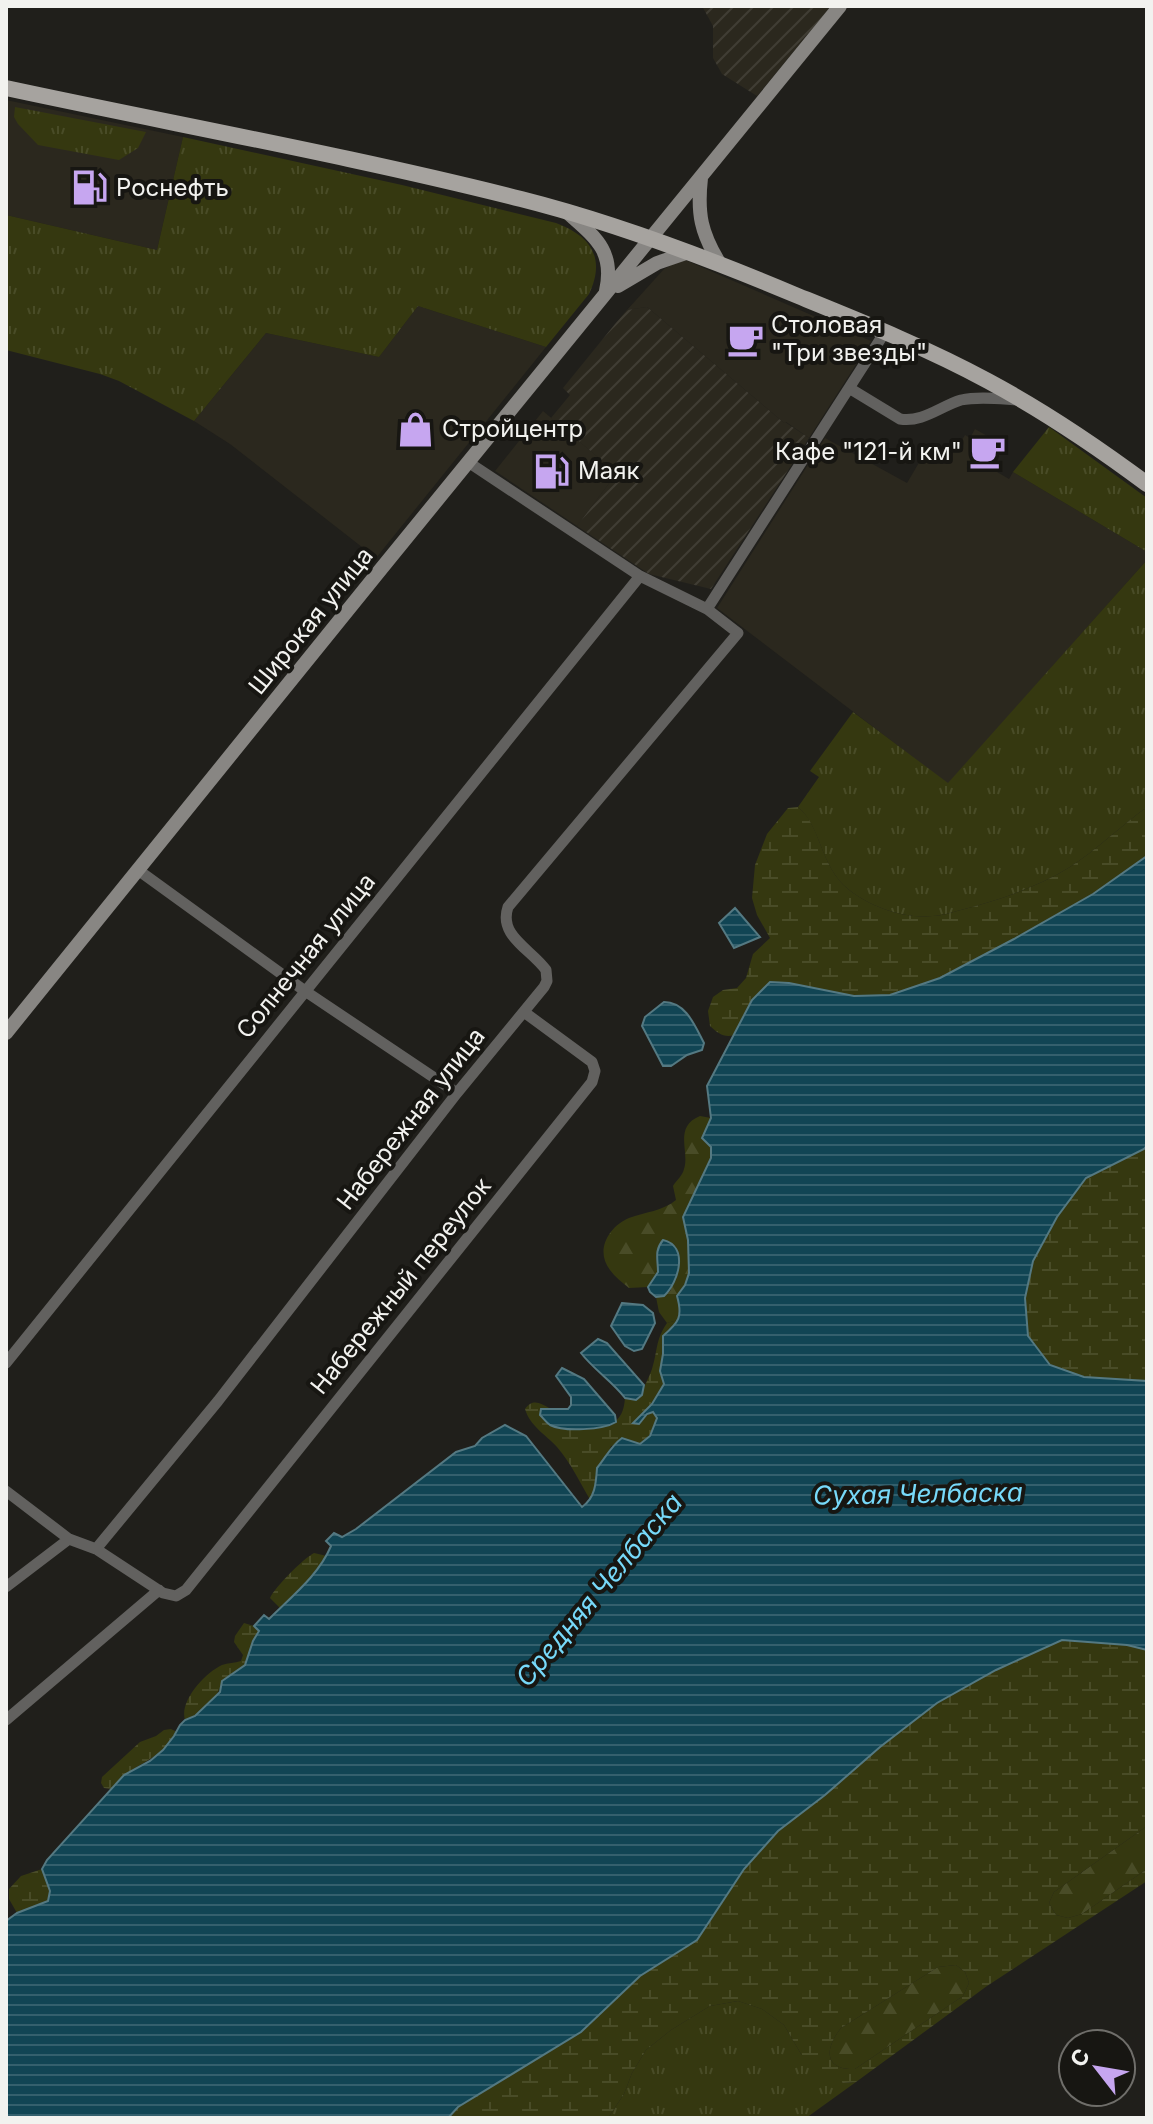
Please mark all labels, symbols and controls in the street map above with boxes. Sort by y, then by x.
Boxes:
fuel station icon: Роснефть [71,169,109,207]
place label: Роснефть [116,173,229,202]
place label: Столовая "Три звезды" [771,310,927,367]
cafe icon: Столовая "Три звезды" [726,320,764,358]
shop icon: Стройцентр [397,410,435,448]
place label: Стройцентр [442,414,583,443]
cafe icon: Кафе "121-й км" [969,433,1007,471]
place label: Кафе "121-й км" [775,437,962,466]
fuel station icon: Маяк [533,452,571,490]
place label: Маяк [578,456,639,485]
street label: Широкая улица [242,541,379,700]
street label: Солнечная улица [230,867,381,1044]
street label: Набережная улица [331,1022,491,1215]
street label: Набережный переулок [304,1172,497,1400]
water label: Сухая Челбаска [813,1476,1023,1511]
water label: Средняя Челбаска [509,1487,688,1692]
north arrow [1057,2028,1137,2108]
text: С [1065,2044,1095,2071]

